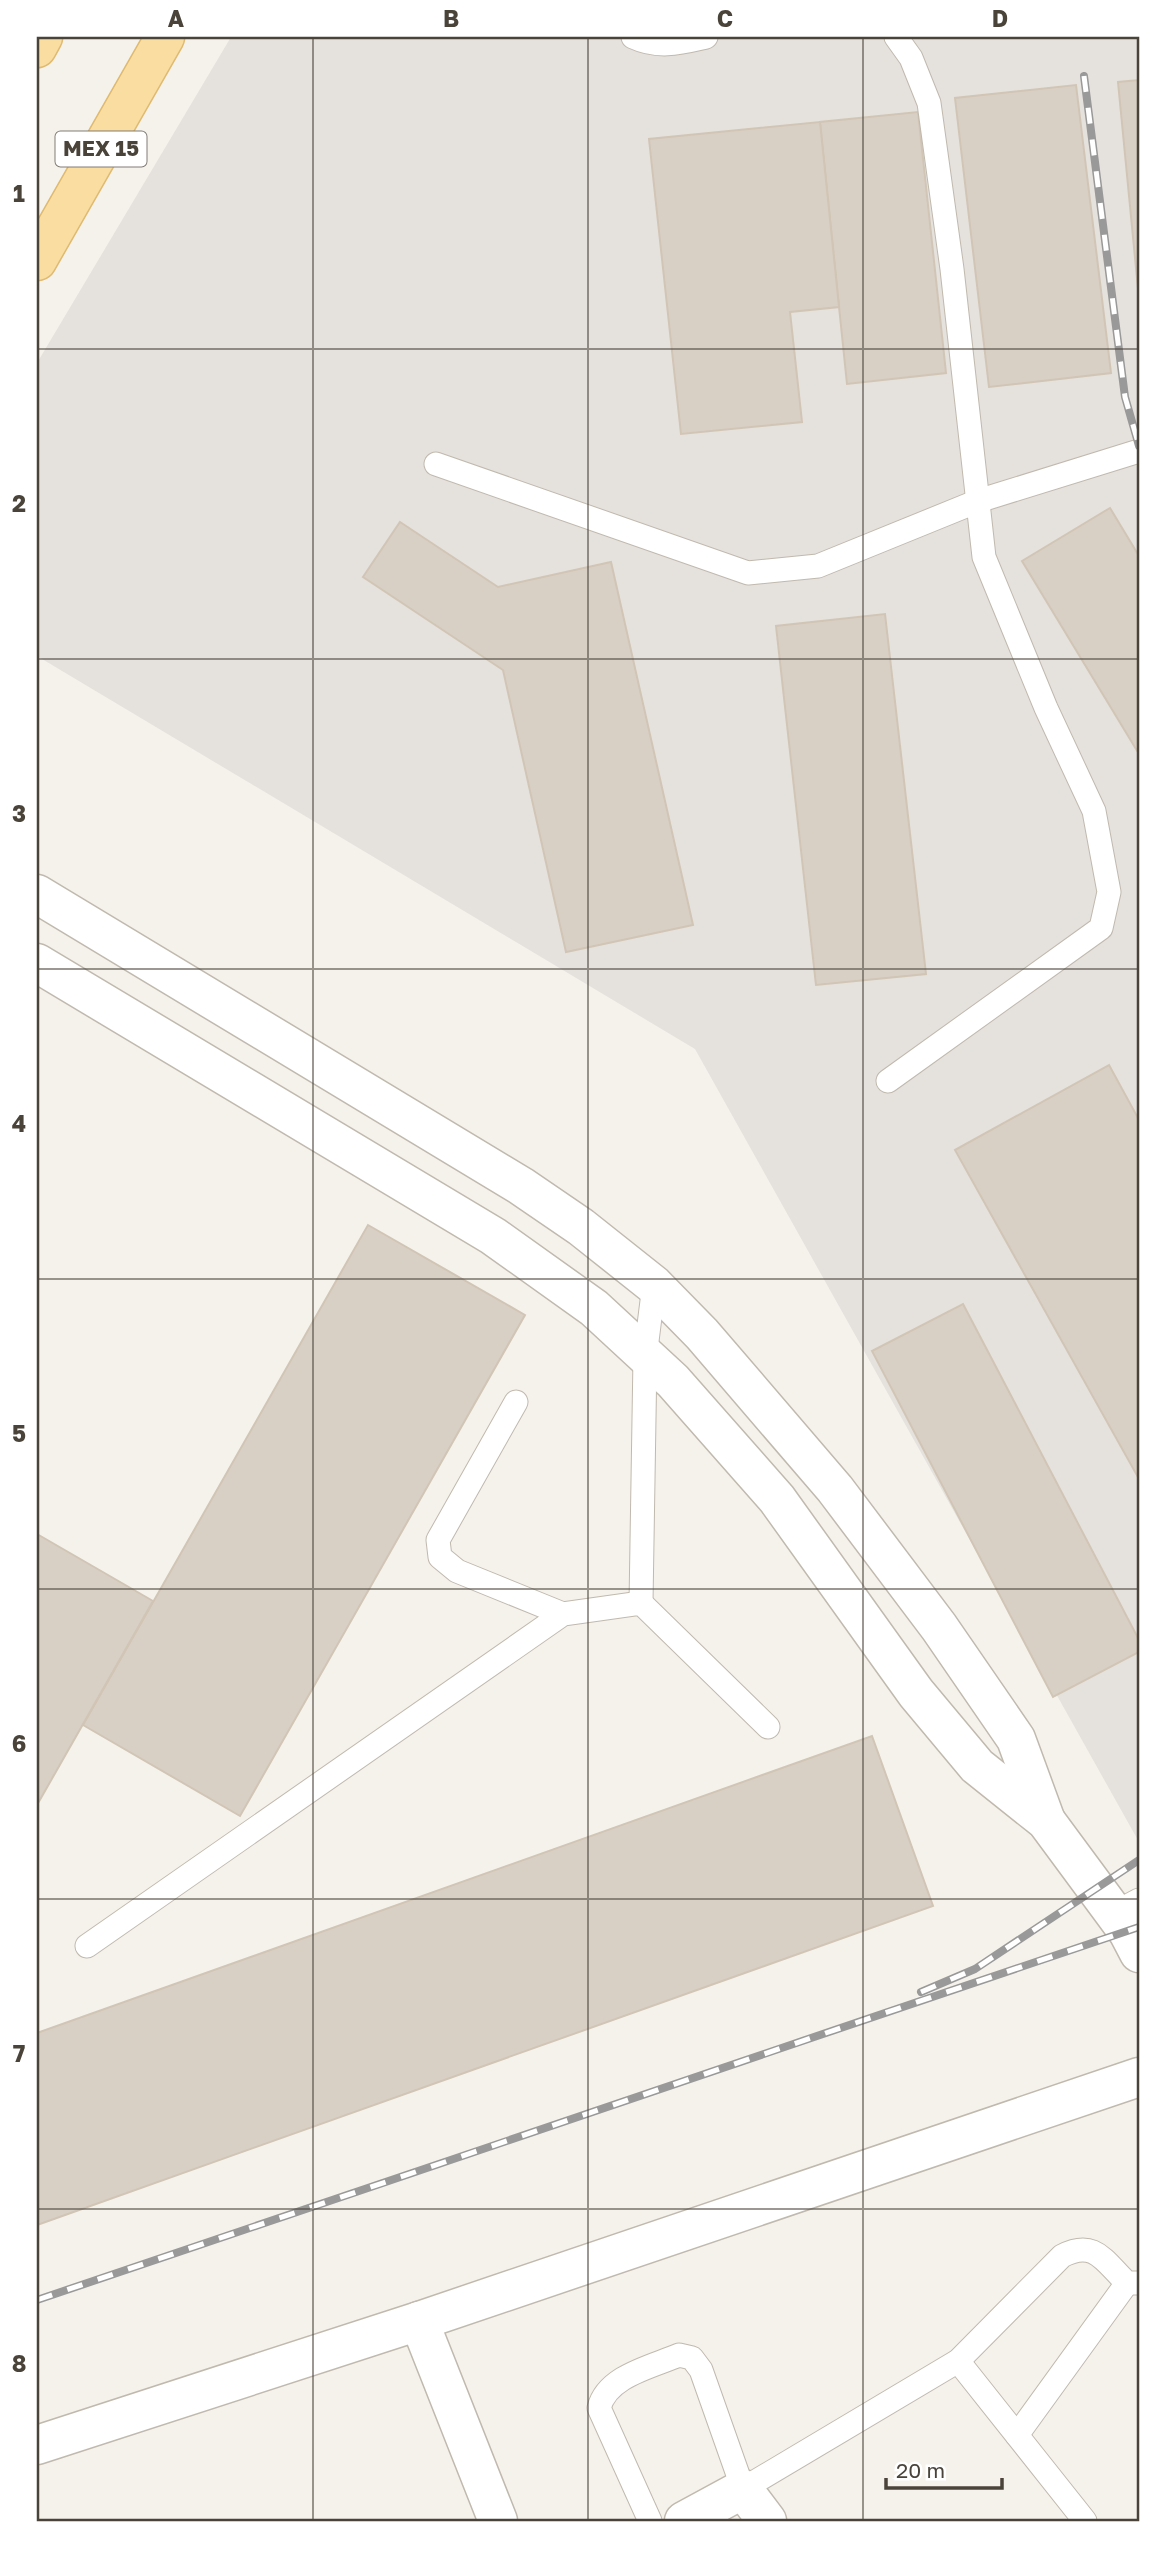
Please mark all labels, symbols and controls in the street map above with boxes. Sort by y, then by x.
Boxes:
text: A [168,4,185,32]
text: B [443,4,459,32]
text: C [717,4,733,32]
text: D [992,4,1008,32]
road number: MEX 15 [56,132,146,166]
text: 1 [13,179,25,207]
text: 2 [12,489,26,517]
text: 3 [12,799,26,827]
text: 4 [12,1109,26,1137]
text: 5 [12,1419,26,1447]
text: 6 [12,1729,26,1757]
text: 7 [13,2039,25,2067]
text: 8 [12,2349,26,2377]
scale bar [886,2446,1001,2490]
text: 20 m [896,2457,945,2483]

